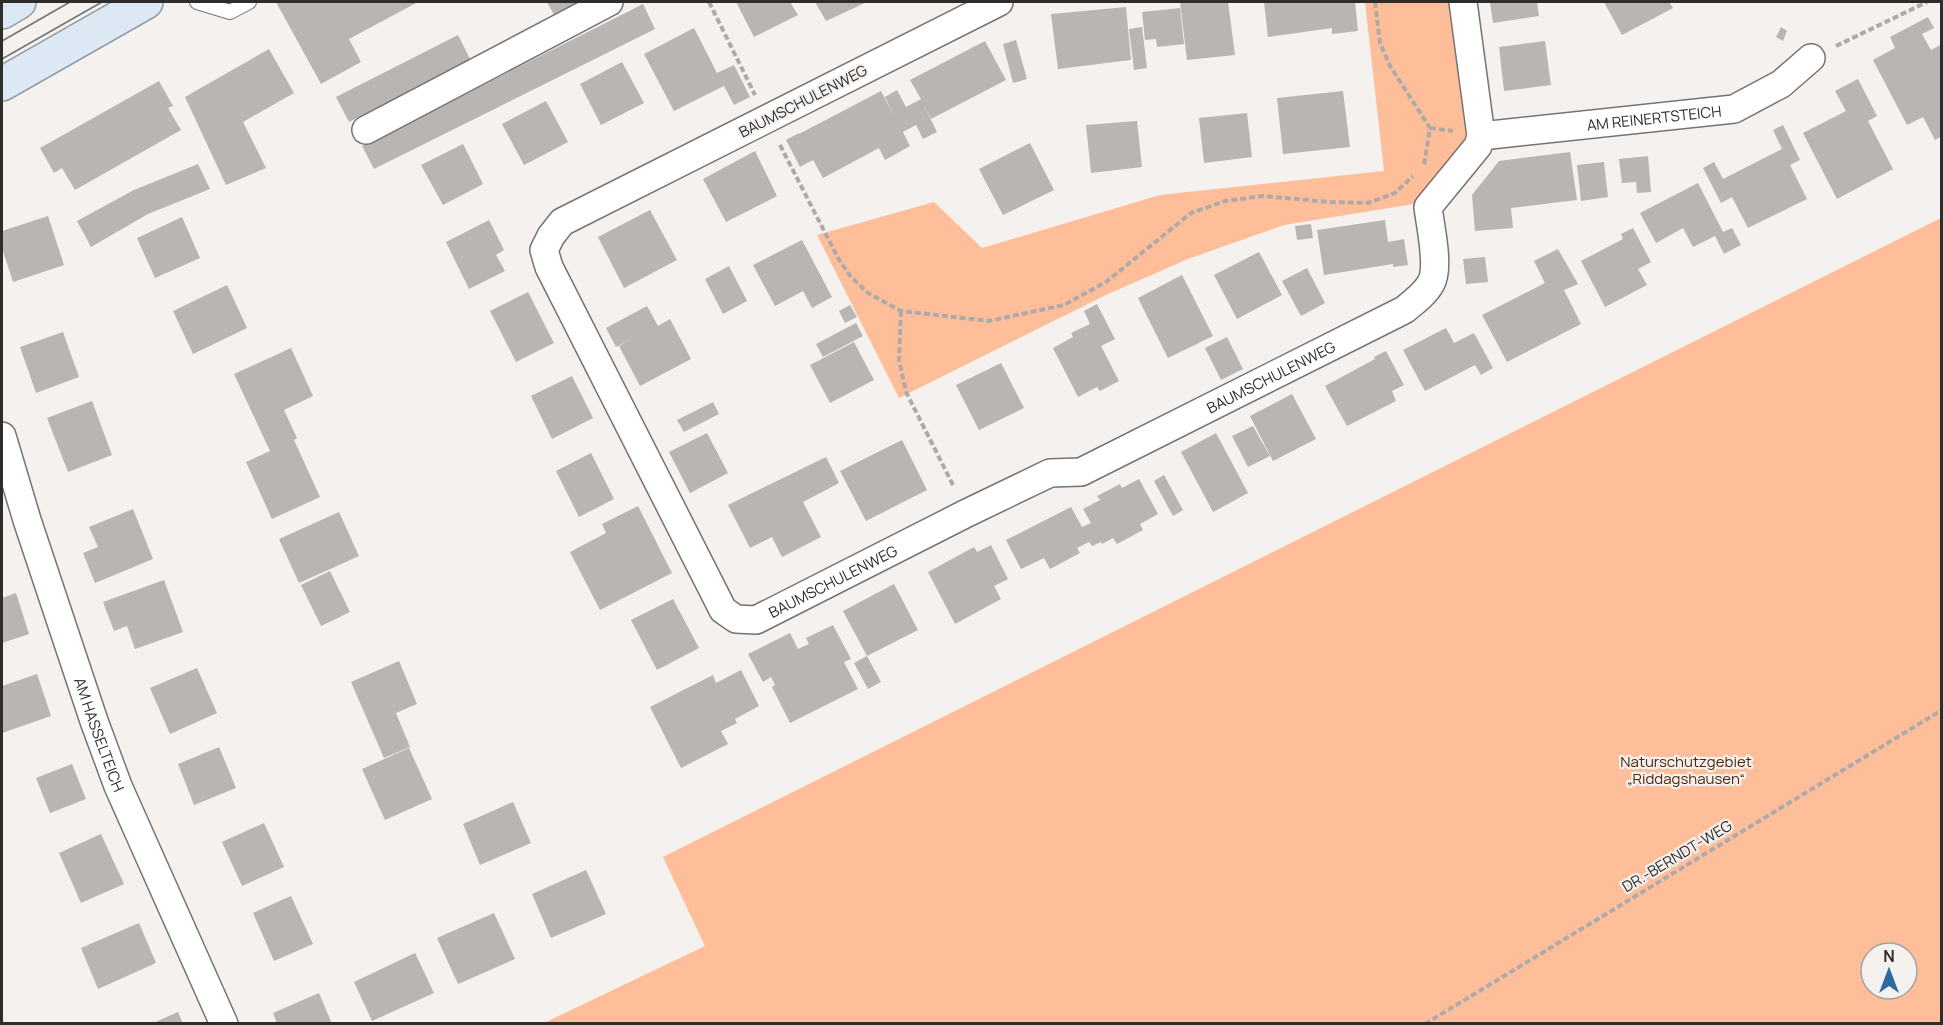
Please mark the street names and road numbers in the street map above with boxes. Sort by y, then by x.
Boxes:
street label: BAUMSCHULENWEG [735,59,871,142]
street label: AM REINERTSTEICH [1586,100,1722,135]
street label: BAUMSCHULENWEG [1203,335,1339,418]
street label: BAUMSCHULENWEG [765,539,901,622]
street label: AM HASSELTEICH [70,674,130,795]
street label: DR.-BERNDT-WEG [1618,815,1736,897]

